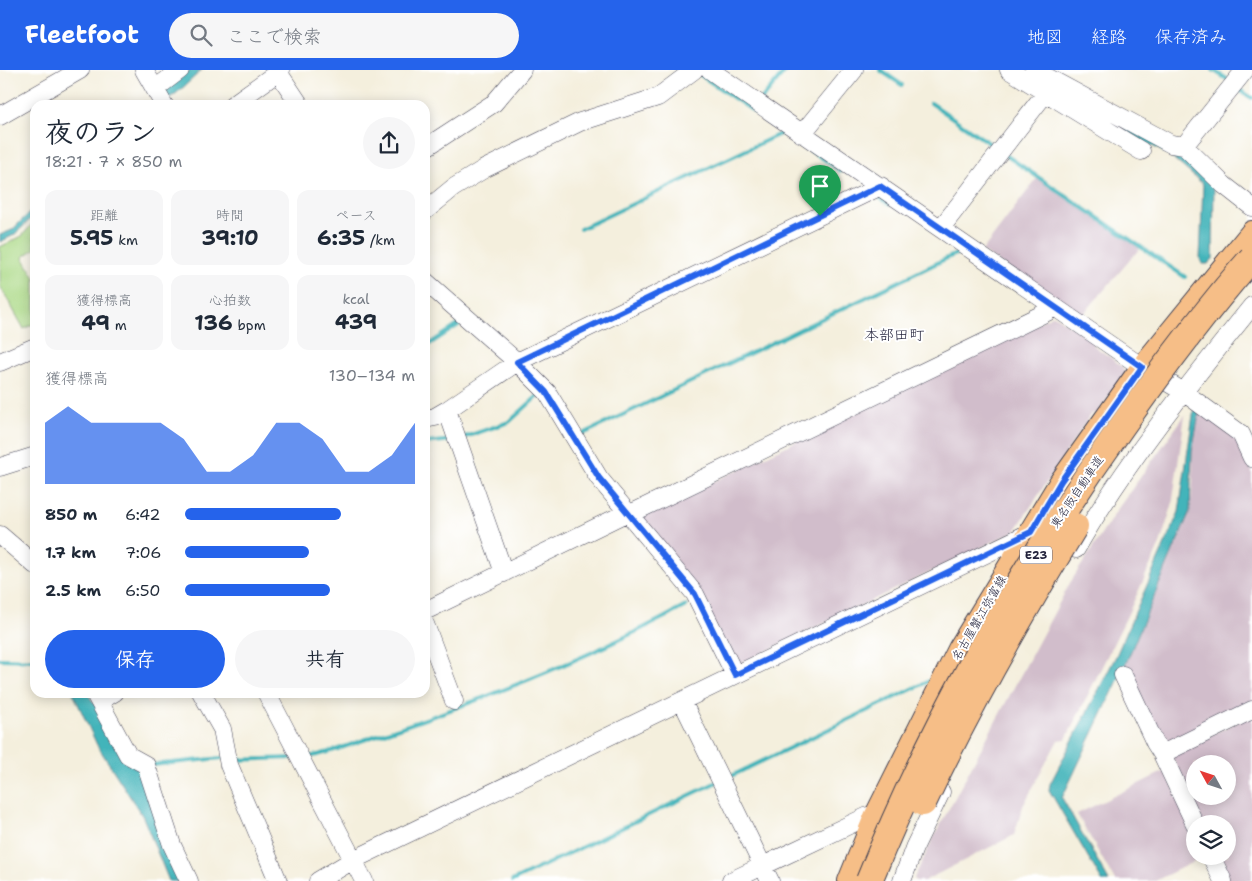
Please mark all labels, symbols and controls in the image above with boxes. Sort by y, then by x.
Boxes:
search box [169,13,519,58]
text: Fleetfoot [25,19,139,51]
icon: search [187,21,215,49]
text: ここで検索 [227,24,322,49]
text: 地図 [1027,25,1063,49]
text: 経路 [1091,25,1127,49]
text: 保存済み [1155,25,1227,49]
text: 夜のラン [45,113,157,151]
button: share [363,117,415,169]
text: 18:21 · 7 × 850 m [45,151,182,172]
pin [799,165,841,216]
icon: arrive [806,172,834,200]
text: 距離 [90,206,118,224]
text: 時間 [216,206,244,224]
text: ペース [335,206,377,224]
text: 5.95 [70,224,113,252]
text: 39:10 [201,224,259,252]
text: 6:35 [317,224,365,252]
text: km [113,231,138,249]
text: /km [365,231,395,249]
text: kcal [342,290,370,308]
text: 獲得標高 [76,291,132,309]
text: 心拍数 [209,291,251,309]
text: 439 [335,308,377,336]
text: 49 [81,309,110,337]
text: 136 [194,309,233,337]
text: m [110,316,127,334]
text: bpm [233,316,266,334]
district label: 本部田町 [864,325,925,345]
text: 130–134 m [329,365,415,386]
text: 獲得標高 [45,368,109,389]
street label: 東名阪自動車道 [1047,453,1107,531]
text: 850 m [45,504,97,525]
text: 6:42 [125,504,160,525]
text: 1.7 km [45,542,96,563]
text: 7:06 [125,542,162,563]
road number: E23 [1020,546,1052,564]
street label: 名古屋蟹江弥富線 [948,572,1010,664]
text: 2.5 km [45,580,101,601]
text: 6:50 [125,580,161,601]
button: 保存 [45,630,225,688]
button: 共有 [235,630,415,688]
north arrow [1186,755,1236,805]
map controls [1186,755,1236,865]
button: layers [1186,815,1236,865]

